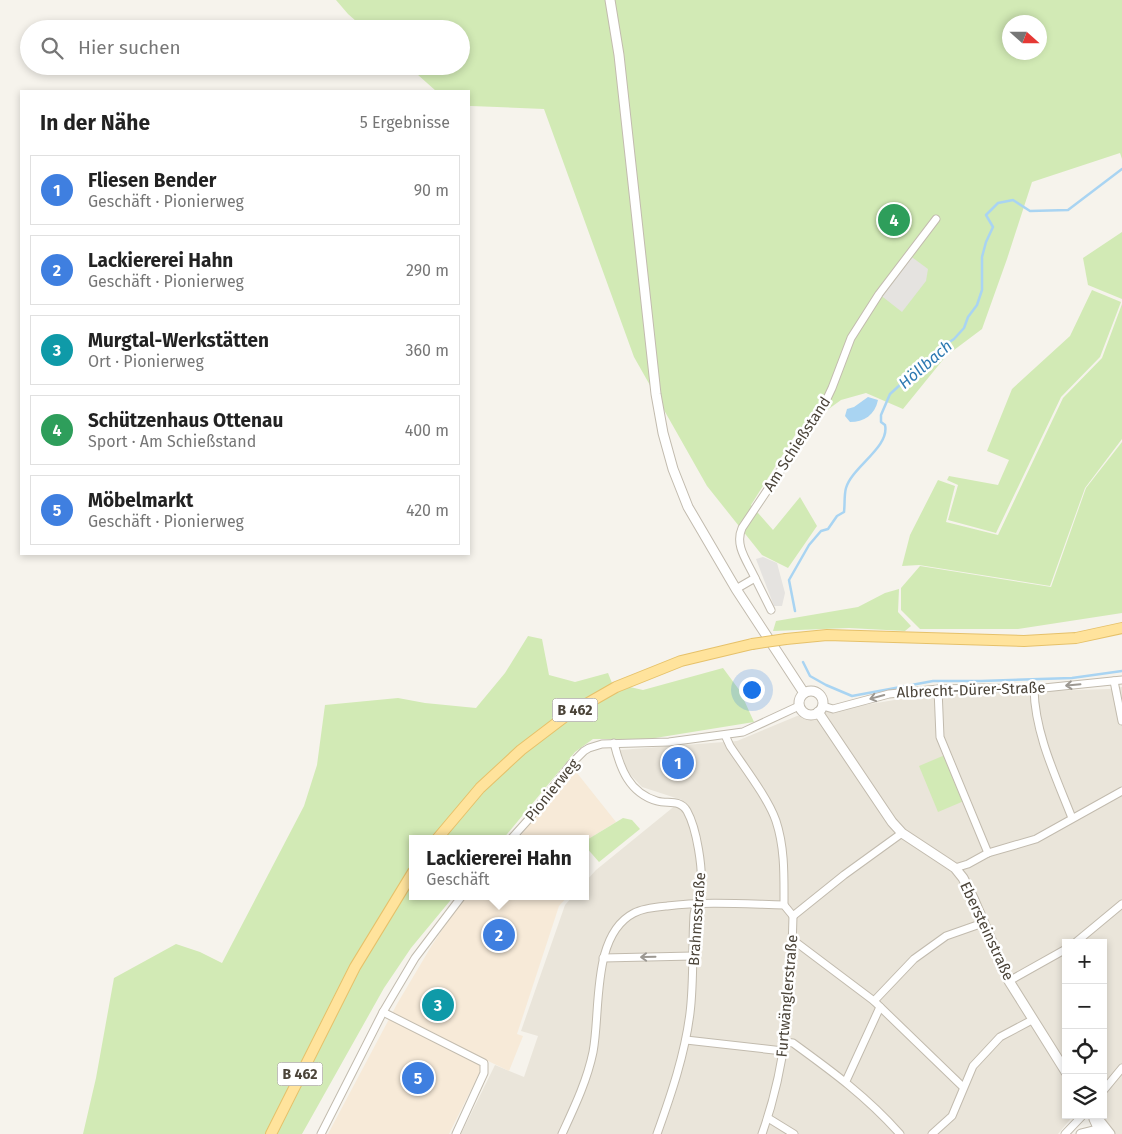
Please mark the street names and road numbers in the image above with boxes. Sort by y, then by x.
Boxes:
street label: Am Schießstand [760,393,834,495]
street label: Albrecht-Dürer-Straße [896,678,1046,702]
road number: B 462 [552,698,598,722]
street label: Pionierweg [521,755,583,825]
street label: Brahmsstraße [685,872,709,966]
street label: Ebersteinstraße [956,879,1018,983]
street label: Furtwänglerstraße [773,934,801,1058]
road number: B 462 [278,1062,322,1086]

